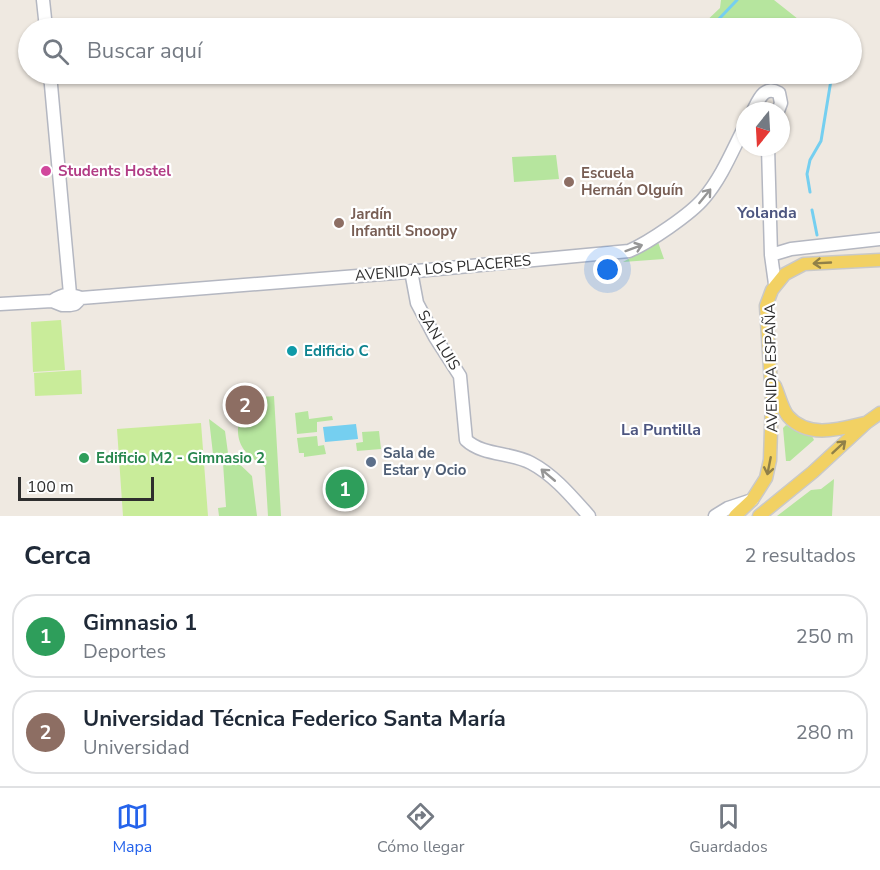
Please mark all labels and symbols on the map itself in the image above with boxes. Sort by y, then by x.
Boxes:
north arrow [736,102,790,156]
place label: Students Hostel [58,161,171,181]
place label: Escuela Hernán Olguín [581,163,683,200]
marker: Students Hostel [39,164,53,178]
marker: Escuela Hernán Olguín [562,175,576,189]
one-way arrow [698,188,711,204]
district label: Yolanda [736,202,797,224]
place label: Jardín Infantil Snoopy [350,204,457,241]
marker: Jardín Infantil Snoopy [332,216,346,230]
one-way arrow [624,241,643,252]
street label: AVENIDA LOS PLACERES [354,250,532,286]
your location [593,255,622,284]
one-way arrow [812,258,832,269]
street label: AVENIDA ESPAÑA [760,303,782,433]
street label: SAN LUIS [413,306,465,374]
place label: Edificio C [304,341,369,361]
marker: Edificio C [285,344,299,358]
pin: 2 [226,382,264,428]
district label: La Puntilla [621,419,701,441]
one-way arrow [832,440,847,454]
place label: Sala de Estar y Ocio [383,443,467,480]
place label: Edificio M2 - Gimnasio 2 [96,448,265,468]
marker: Edificio M2 - Gimnasio 2 [77,451,91,465]
marker: Sala de Estar y Ocio [364,455,378,469]
one-way arrow [763,455,774,475]
pin: 1 [326,466,364,512]
one-way arrow [541,468,556,482]
scale bar [18,474,154,502]

